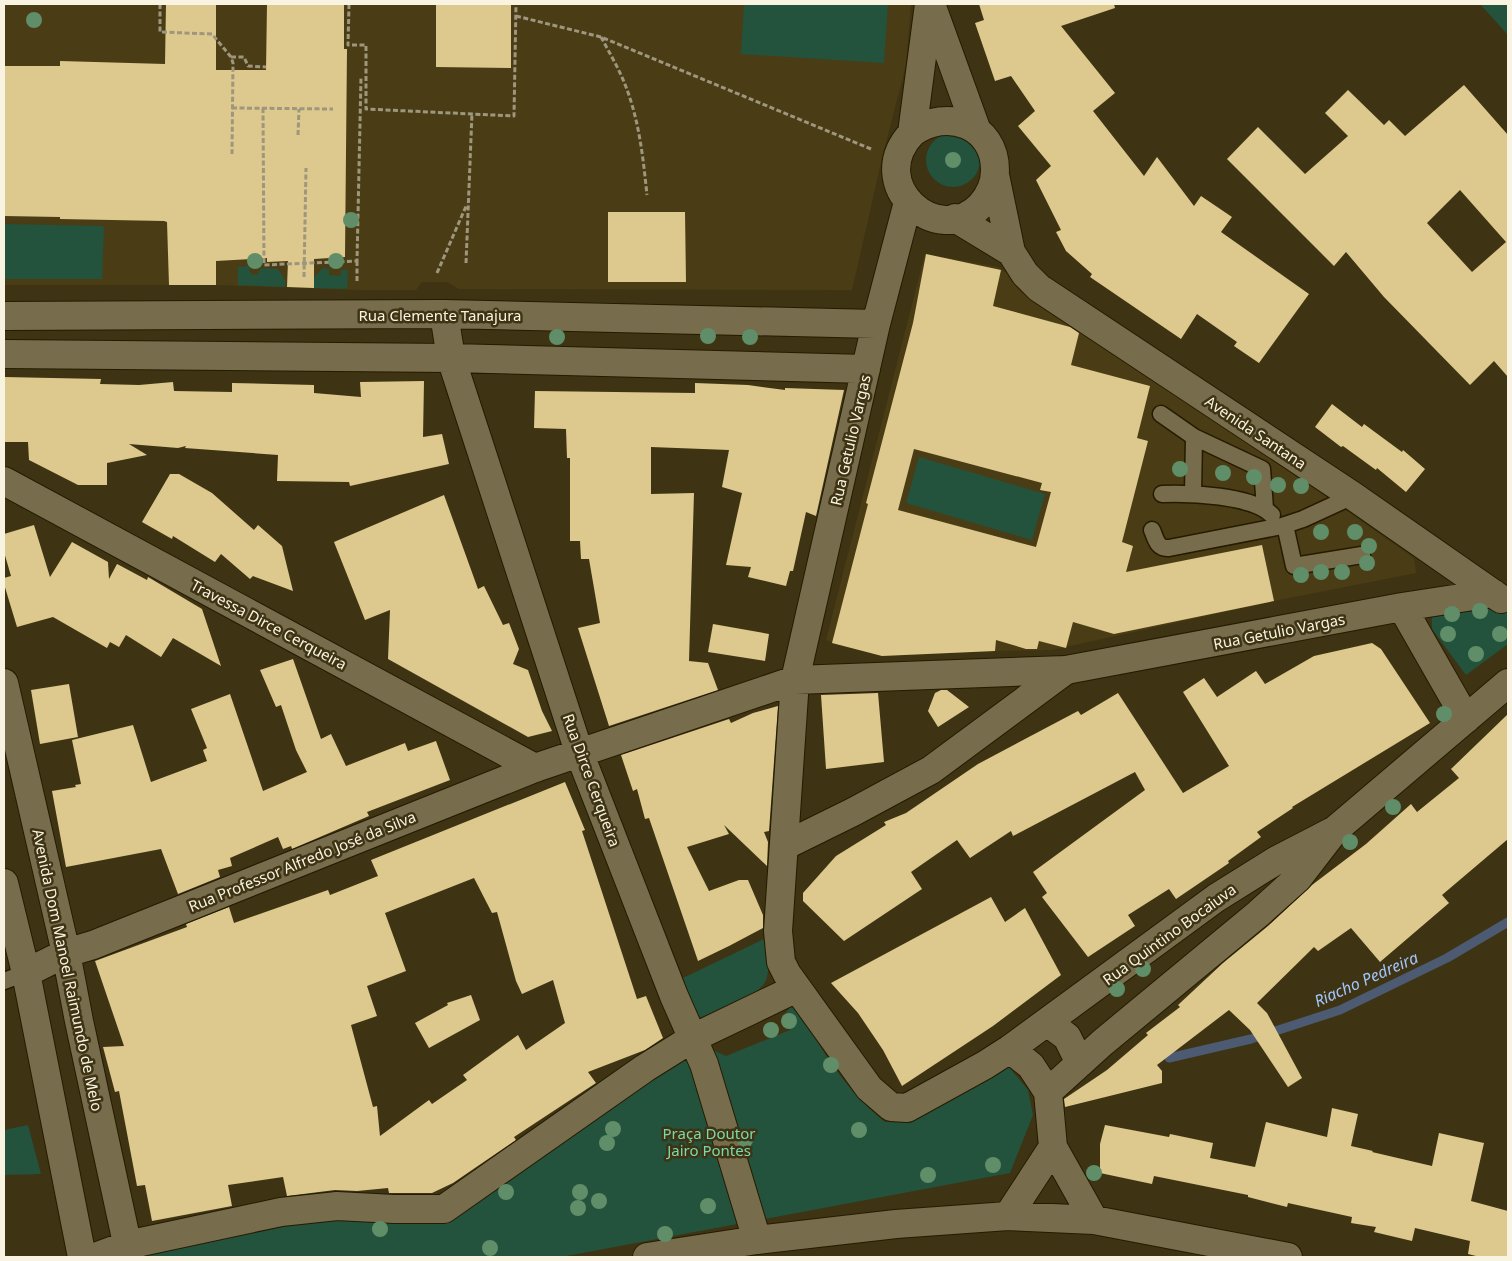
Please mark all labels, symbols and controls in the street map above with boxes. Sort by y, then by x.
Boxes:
street label: Rua Clemente Tanajura [359,305,521,325]
street label: Rua Getulio Vargas [825,373,875,507]
street label: Avenida Santana [1202,391,1310,473]
street label: Travessa Dirce Cerqueira [188,574,350,674]
street label: Rua Getulio Vargas [1211,608,1347,654]
street label: Rua Dirce Cerqueira [559,711,625,849]
street label: Rua Professor Alfredo José da Silva [185,806,419,916]
street label: Avenida Dom Manoel Raimundo de Melo [28,827,108,1113]
street label: Rua Quintino Bocaiuva [1098,879,1240,989]
water label: Riacho Pedreira [1311,946,1421,1012]
park label: Praça Doutor Jairo Pontes [663,1123,755,1160]

